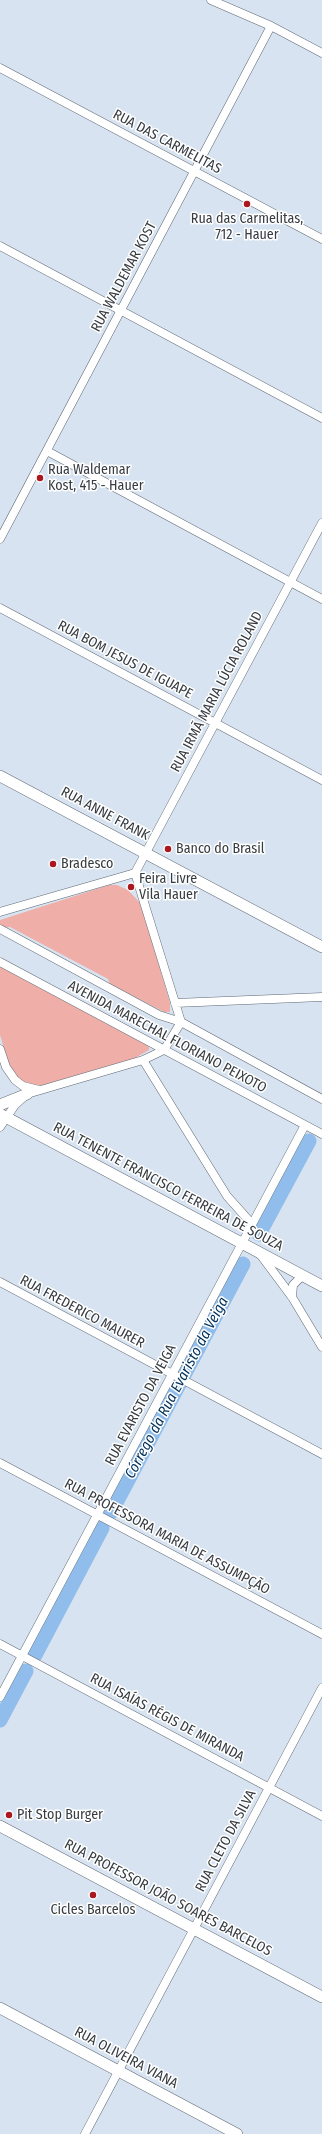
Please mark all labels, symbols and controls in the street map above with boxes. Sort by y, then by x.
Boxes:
street label: RUA DAS CARMELITAS [110,106,224,178]
marker: Rua das Carmelitas, 712 - Hauer [242,199,252,209]
place label: Rua das Carmelitas, 712 - Hauer [191,211,303,244]
street label: RUA WALDEMAR KOST [88,219,160,335]
place label: Rua Waldemar Kost, 415 - Hauer [48,462,144,494]
marker: Rua Waldemar Kost, 415 - Hauer [35,473,45,483]
street label: RUA IRMÃ MARIA LÚCIA ROLAND [167,609,267,775]
street label: RUA BOM JESUS DE IGUAPE [55,617,195,703]
street label: RUA ANNE FRANK [58,784,152,844]
place label: Banco do Brasil [176,841,265,857]
marker: Banco do Brasil [163,844,173,854]
place label: Bradesco [61,856,113,872]
marker: Bradesco [48,859,58,869]
place label: Feira Livre Vila Hauer [139,871,198,904]
marker: Feira Livre Vila Hauer [126,882,136,892]
street label: AVENIDA MARECHAL FLORIANO PEIXOTO [65,977,269,1097]
street label: RUA TENENTE FRANCISCO FERREIRA DE SOUZA [50,1119,286,1255]
street label: RUA FREDERICO MAURER [17,1272,147,1352]
water label: Córrego da Rua Evaristo da Veiga [121,1294,233,1482]
street label: RUA EVARISTO DA VEIGA [102,1342,180,1468]
street label: RUA PROFESSORA MARIA DE ASSUMPÇÃO [61,1476,273,1598]
street label: RUA ISAÍAS RÉGIS DE MIRANDA [87,1670,247,1766]
street label: RUA CLETO DA SILVA [192,1787,260,1895]
place label: Pit Stop Burger [17,1807,103,1823]
marker: Pit Stop Burger [4,1810,14,1820]
street label: RUA PROFESSOR JOÃO SOARES BARCELOS [61,1836,275,1960]
marker: Cicles Barcelos [88,1890,98,1900]
place label: Cicles Barcelos [50,1902,136,1918]
street label: RUA OLIVEIRA VIANA [71,2024,181,2092]

